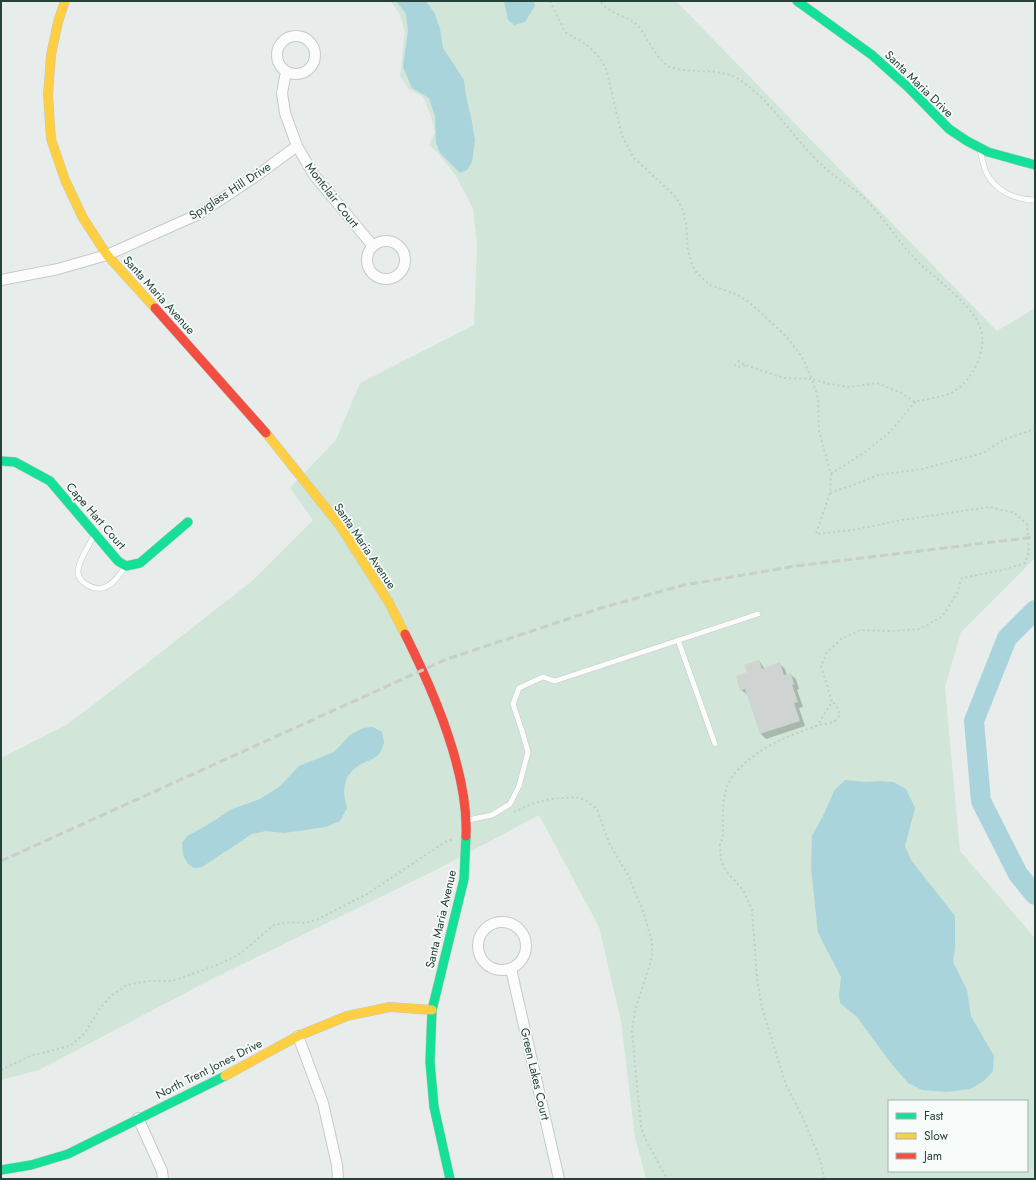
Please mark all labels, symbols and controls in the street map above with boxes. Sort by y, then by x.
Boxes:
street label: Santa Maria Drive [880,46,958,122]
street label: Spyglass Hill Drive [185,158,275,224]
street label: Montclair Court [301,158,363,232]
street label: Santa Maria Avenue [119,252,199,338]
street label: Cape Hart Court [62,479,130,554]
street label: Santa Maria Avenue [329,499,401,593]
street label: Santa Maria Avenue [421,868,461,970]
street label: Green Lakes Court [516,1026,554,1122]
street label: North Trent Jones Drive [153,1034,265,1104]
legend [888,1100,1028,1172]
text: Fast [924,1107,943,1125]
text: Slow [924,1127,949,1145]
text: Jam [922,1147,942,1165]

